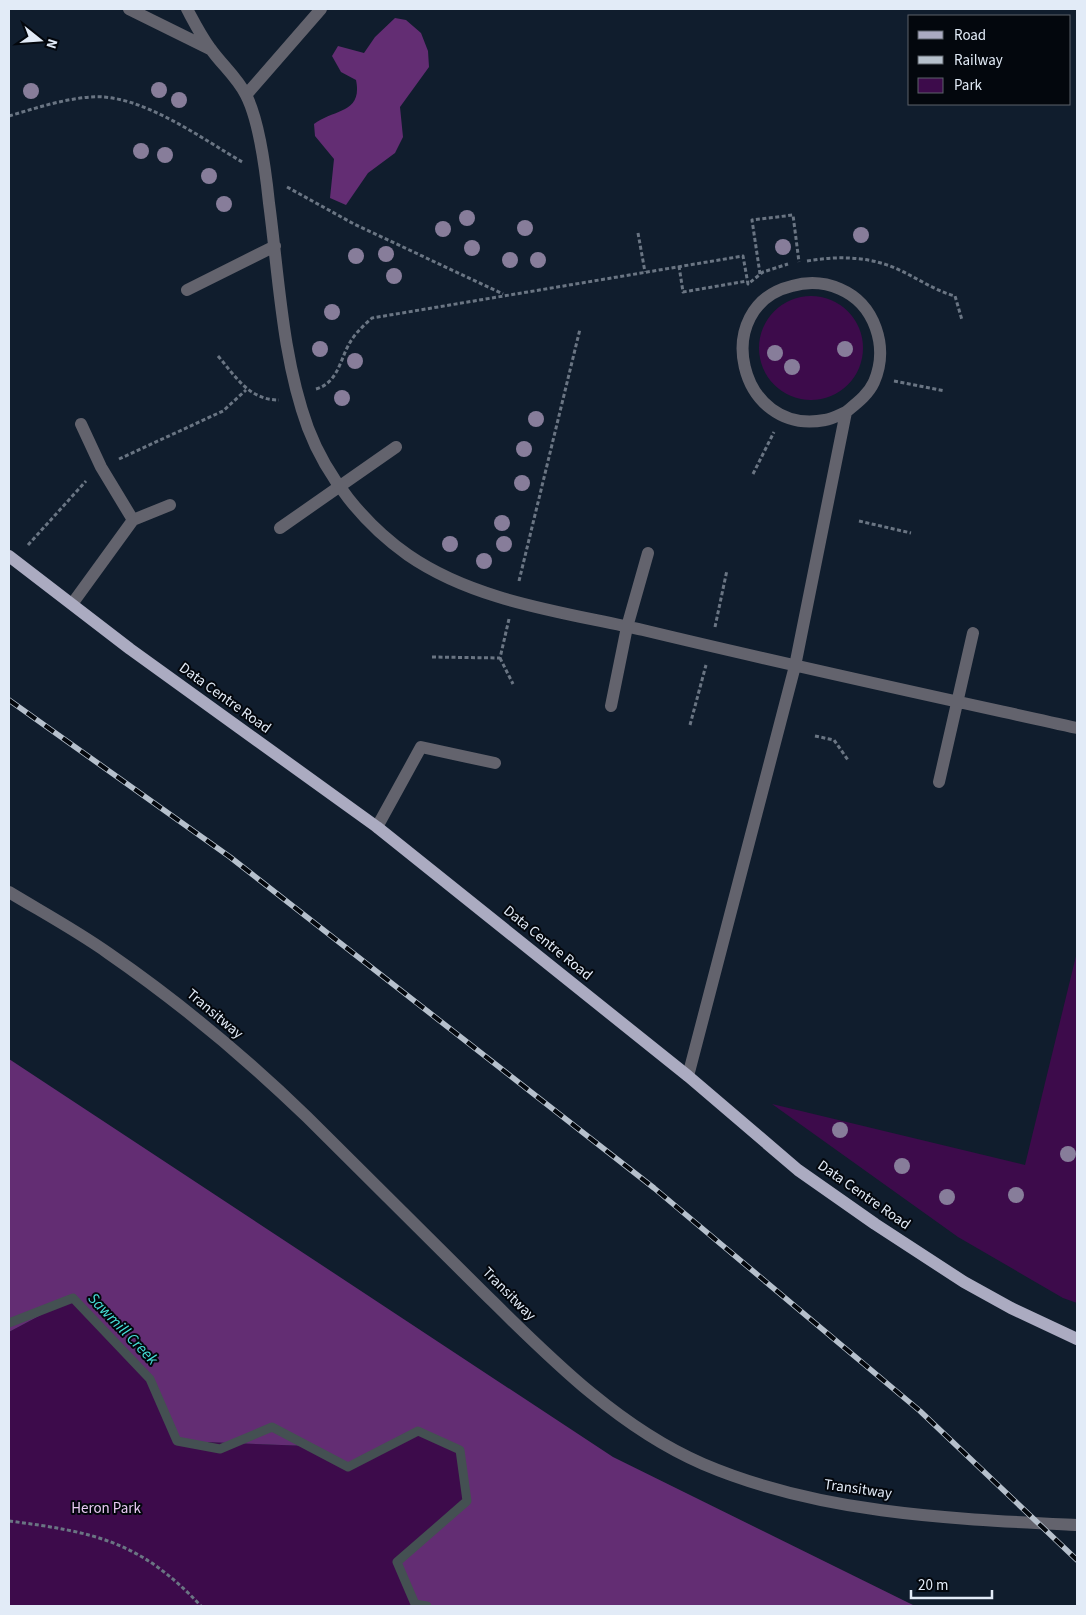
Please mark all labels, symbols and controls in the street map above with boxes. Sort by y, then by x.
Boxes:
north arrow [15,15,65,65]
legend [908,15,1071,105]
text: Road [954,25,986,46]
text: N [41,36,62,51]
text: Railway [954,50,1003,71]
text: Park [954,75,983,96]
street label: Data Centre Road [175,658,275,738]
street label: Data Centre Road [499,901,597,985]
street label: Transitway [182,984,248,1044]
street label: Data Centre Road [813,1155,915,1235]
street label: Transitway [477,1262,541,1326]
water label: Sawmill Creek [83,1288,163,1370]
street label: Transitway [823,1474,893,1504]
park label: Heron Park [71,1498,141,1519]
scale bar [911,1568,992,1600]
text: 20 m [918,1575,948,1596]

